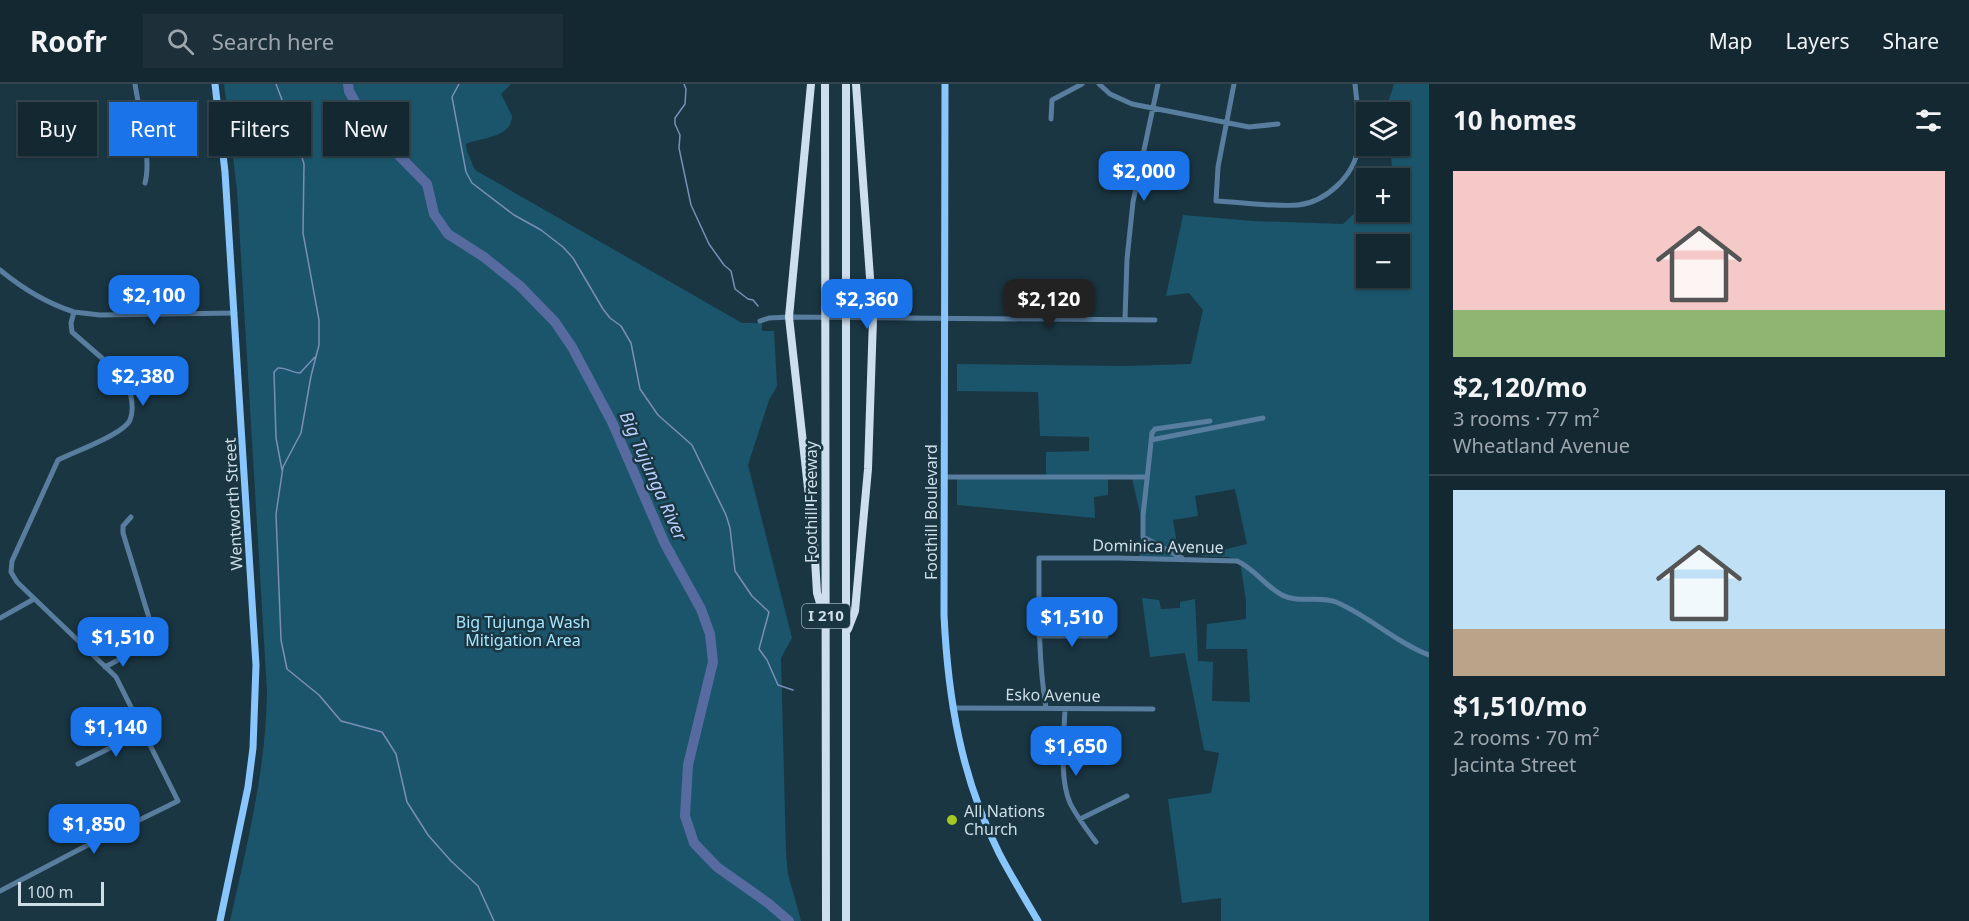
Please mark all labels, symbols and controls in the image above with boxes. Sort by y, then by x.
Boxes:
search box [143,14,563,68]
text: Roofr [30,22,107,60]
icon: search [164,25,197,58]
text: Search here [212,26,334,56]
text: Map [1709,27,1753,55]
text: Layers [1786,27,1850,55]
text: Share [1883,27,1939,55]
chip: Buy [18,102,97,156]
chip: Rent [109,102,197,156]
chip: Filters [209,102,311,156]
chip: New [323,102,409,156]
map controls [1356,102,1410,288]
button: layers [1356,102,1410,156]
text: 10 homes [1453,102,1577,138]
icon: filters [1912,104,1945,137]
pin: $2,000 [1095,151,1193,202]
text: $2,000 [1113,157,1175,184]
button: + [1356,168,1410,222]
icon: home [1645,210,1753,318]
button: − [1356,234,1410,288]
pin: $2,100 [105,275,203,326]
pin: $2,360 [818,279,916,330]
pin: $2,120 [1000,279,1098,330]
text: $2,100 [123,281,185,308]
text: $2,360 [836,285,898,312]
text: $2,120 [1018,285,1080,312]
pin: $2,380 [94,356,192,407]
text: $2,380 [112,362,174,389]
text: $2,120/mo [1453,369,1587,405]
text: 3 rooms · 77 m² [1453,405,1600,432]
water label: Big Tujunga River [615,407,694,545]
text: Wheatland Avenue [1453,432,1630,459]
street label: Wentworth Street [219,437,247,571]
street label: Foothill Freeway [800,440,822,563]
street label: Foothill Boulevard [920,444,942,580]
icon: home [1645,529,1753,637]
street label: Dominica Avenue [1092,534,1224,558]
pin: $1,510 [1023,597,1121,648]
text: $1,510 [1041,603,1103,630]
road number: I 210 [802,604,850,628]
park label: Big Tujunga Wash Mitigation Area [456,611,590,651]
pin: $1,510 [74,617,172,668]
text: $1,510 [92,623,154,650]
street label: Esko Avenue [1005,683,1101,707]
text: $1,510/mo [1453,688,1587,724]
pin: $1,140 [67,707,165,758]
text: $1,140 [85,713,147,740]
text: 2 rooms · 70 m² [1453,724,1600,751]
pin: $1,650 [1027,726,1125,777]
text: $1,650 [1045,732,1107,759]
text: Jacinta Street [1453,751,1576,778]
place label: All Nations Church [964,800,1045,840]
pin: $1,850 [45,804,143,855]
text: $1,850 [63,810,125,837]
marker: All Nations Church [945,813,959,827]
scale bar [18,879,104,906]
text: 100 m [27,881,74,903]

